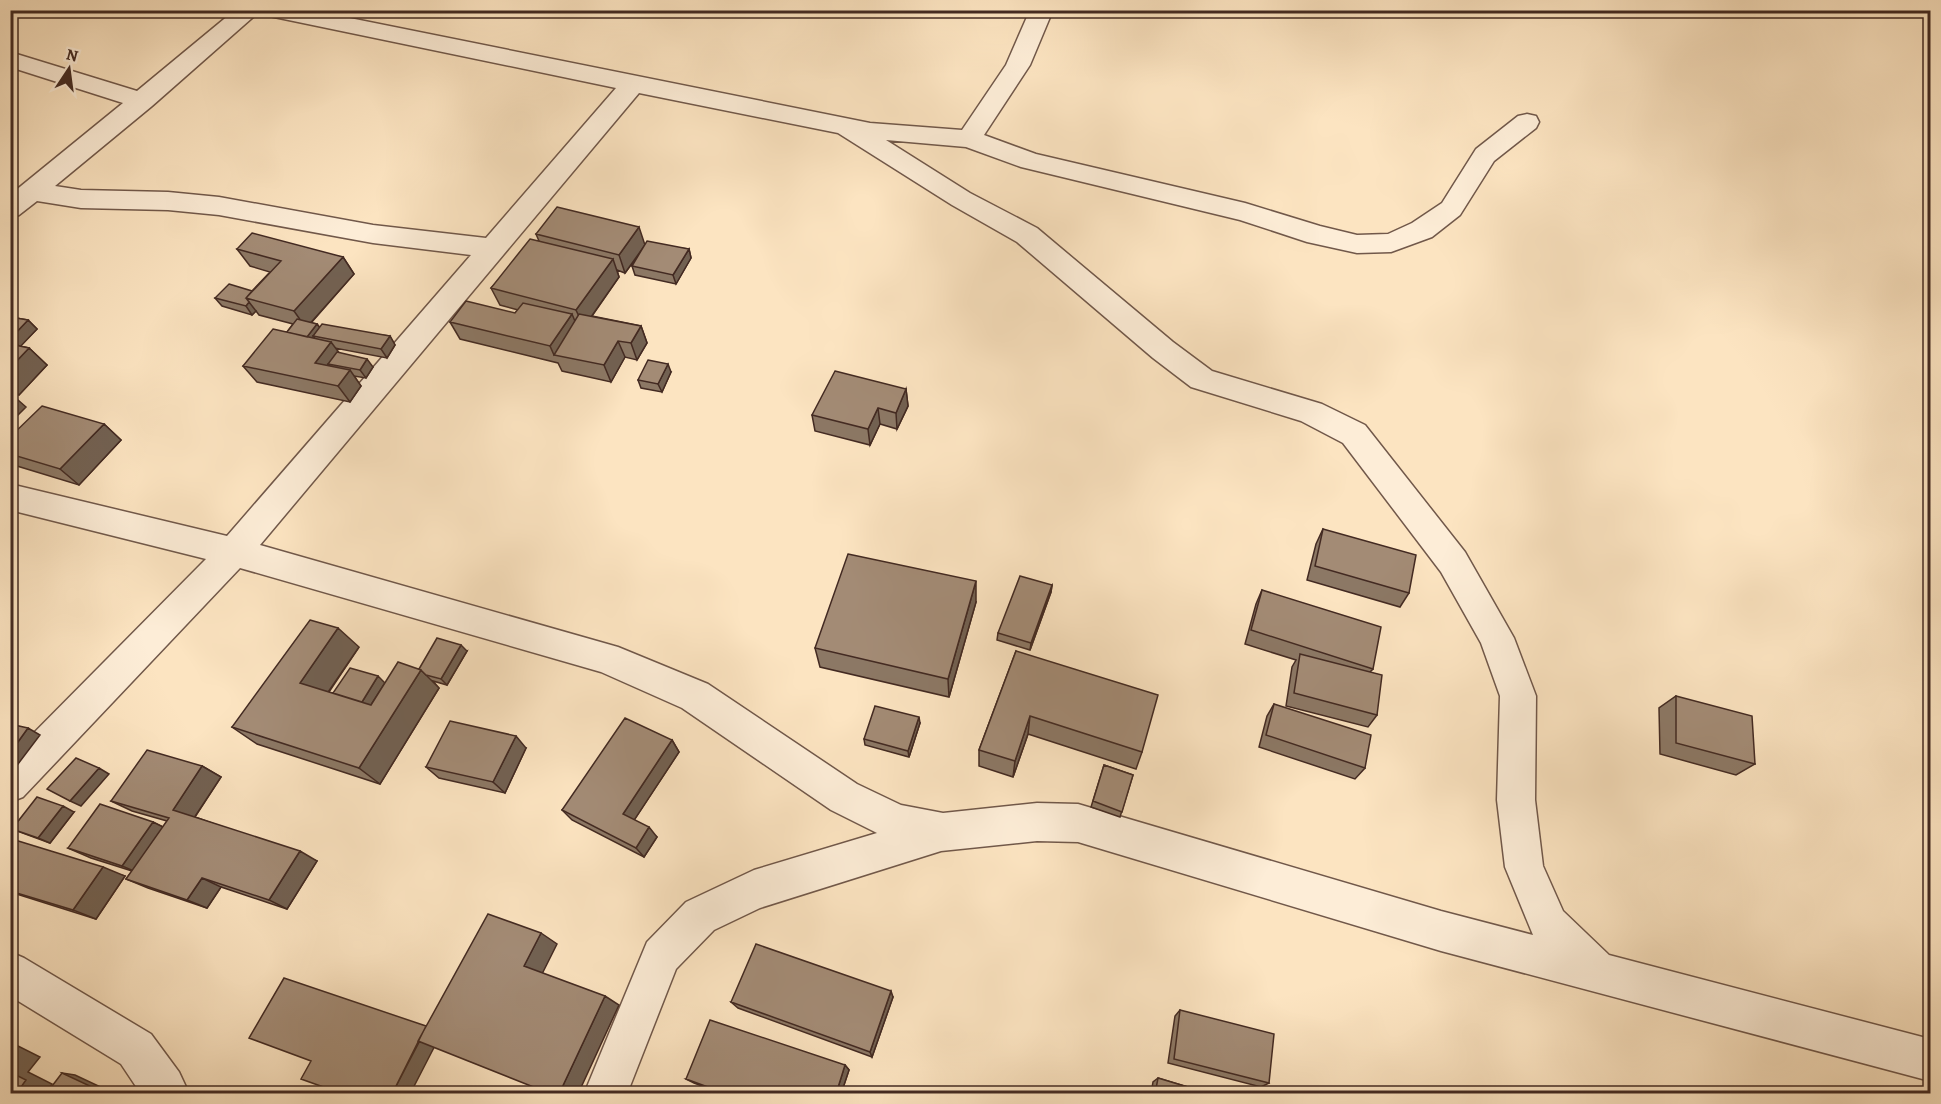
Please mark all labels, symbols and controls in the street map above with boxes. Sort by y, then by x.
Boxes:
north arrow [39,39,99,99]
text: N [64,43,81,67]

